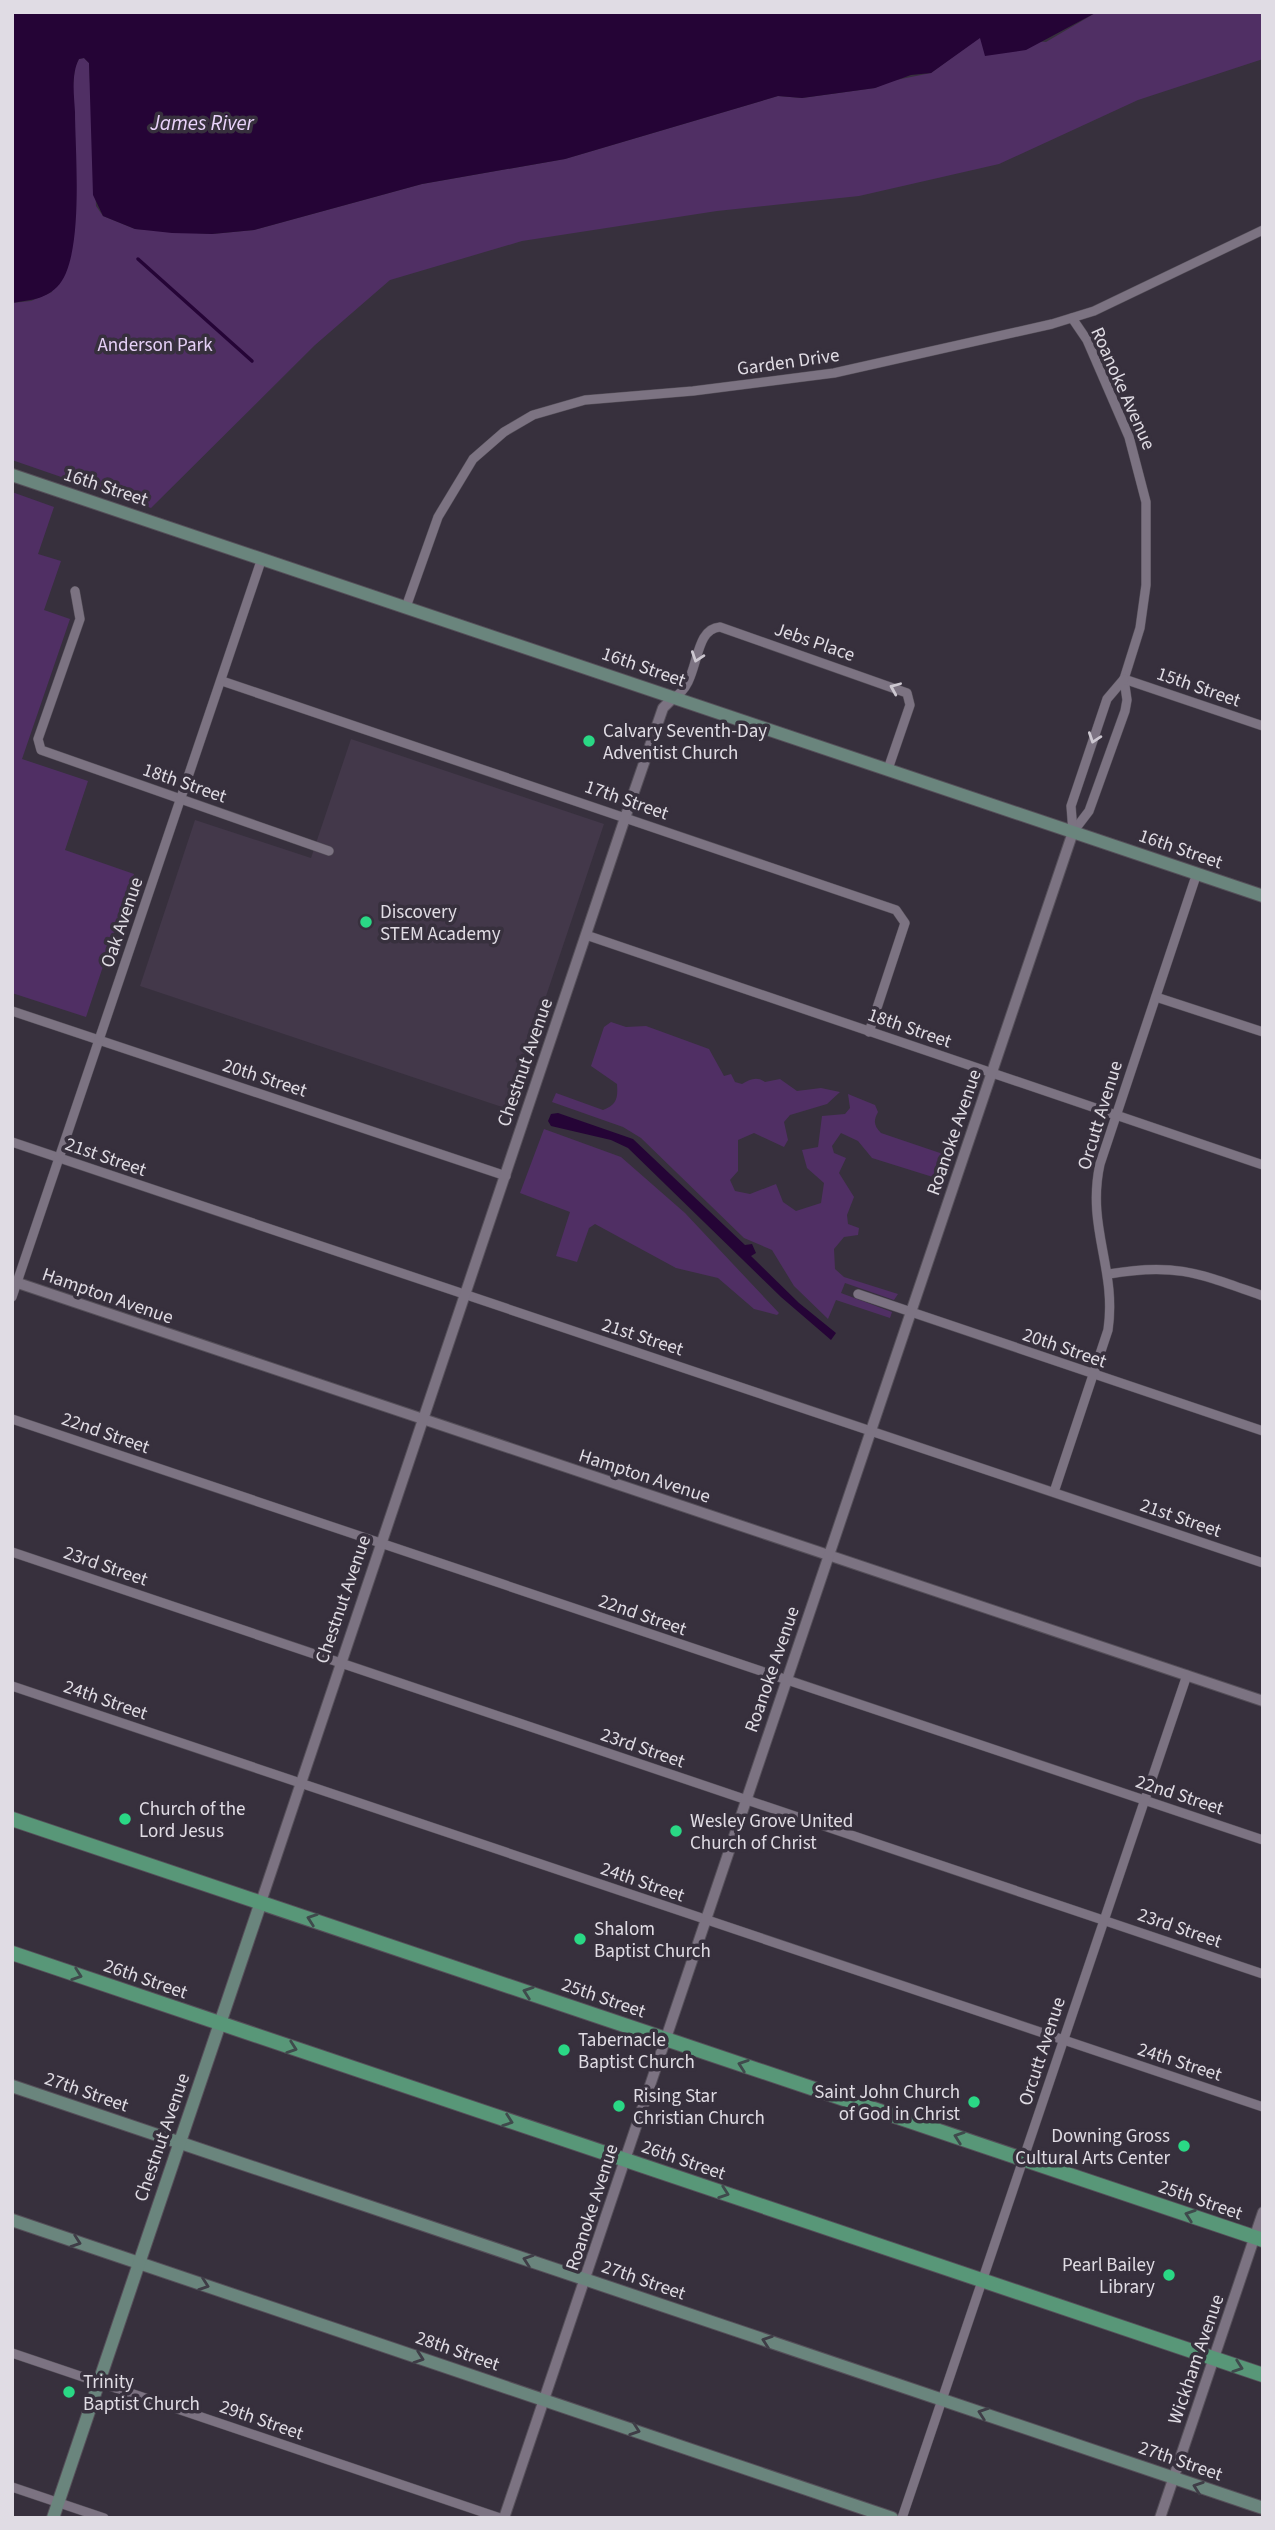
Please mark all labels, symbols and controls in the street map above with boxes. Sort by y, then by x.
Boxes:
water label: James River [149,108,255,138]
street label: Roanoke Avenue [1083,323,1162,454]
park label: Anderson Park [97,332,213,359]
street label: Garden Drive [735,342,841,383]
street label: 16th Street [60,461,152,514]
street label: Jebs Place [771,616,858,669]
street label: 16th Street [598,640,690,695]
one-way arrow [691,650,705,663]
street label: 15th Street [1153,660,1245,715]
one-way arrow [890,682,903,696]
place label: Calvary Seventh-Day Adventist Church [603,718,767,767]
one-way arrow [1088,732,1102,744]
marker: Calvary Seventh-Day Adventist Church [581,733,597,749]
street label: 18th Street [139,756,231,811]
street label: 17th Street [581,773,673,828]
street label: 16th Street [1135,822,1227,877]
street label: Oak Avenue [94,874,150,971]
place label: Discovery STEM Academy [380,899,501,948]
marker: Discovery STEM Academy [358,914,374,930]
street label: Chestnut Avenue [491,995,560,1130]
street label: 18th Street [864,1001,956,1056]
street label: 20th Street [219,1052,311,1105]
street label: Orcutt Avenue [1071,1058,1130,1173]
street label: Roanoke Avenue [920,1066,989,1199]
street label: 21st Street [61,1131,150,1184]
street label: Hampton Avenue [38,1261,177,1332]
street label: 21st Street [598,1312,687,1363]
street label: 20th Street [1019,1321,1111,1376]
street label: 22nd Street [58,1406,154,1461]
street label: Hampton Avenue [575,1442,714,1510]
street label: 21st Street [1136,1492,1225,1545]
street label: Chestnut Avenue [309,1532,378,1667]
street label: 23rd Street [60,1539,152,1594]
street label: 22nd Street [595,1588,691,1643]
street label: Roanoke Avenue [738,1603,807,1736]
street label: 24th Street [60,1673,152,1728]
street label: 23rd Street [597,1721,689,1776]
street label: 22nd Street [1132,1768,1228,1823]
place label: Church of the Lord Jesus [139,1796,246,1845]
place label: Wesley Grove United Church of Christ [690,1808,853,1857]
marker: Church of the Lord Jesus [117,1811,133,1827]
marker: Wesley Grove United Church of Christ [668,1823,684,1839]
street label: 24th Street [597,1855,689,1910]
street label: 23rd Street [1134,1901,1226,1956]
one-way arrow [307,1913,319,1927]
place label: Shalom Baptist Church [594,1916,711,1965]
marker: Shalom Baptist Church [572,1931,588,1947]
street label: 26th Street [100,1952,192,2007]
one-way arrow [70,1967,83,1981]
street label: 25th Street [558,1971,650,2026]
one-way arrow [522,1986,534,2000]
street label: Orcutt Avenue [1012,1994,1073,2109]
place label: Tabernacle Baptist Church [578,2027,695,2076]
street label: 24th Street [1134,2036,1226,2089]
one-way arrow [286,2040,298,2054]
marker: Tabernacle Baptist Church [556,2042,572,2058]
one-way arrow [738,2058,750,2073]
street label: 27th Street [41,2065,133,2120]
street label: Chestnut Avenue [128,2070,197,2205]
place label: Saint John Church of God in Christ [814,2079,961,2128]
place label: Rising Star Christian Church [633,2083,765,2132]
marker: Saint John Church of God in Christ [966,2094,982,2110]
marker: Rising Star Christian Church [611,2098,627,2114]
one-way arrow [502,2112,514,2127]
place label: Downing Gross Cultural Arts Center [1015,2123,1170,2172]
one-way arrow [953,2131,966,2145]
street label: 26th Street [638,2133,730,2188]
marker: Downing Gross Cultural Arts Center [1176,2138,1192,2154]
street label: Roanoke Avenue [559,2141,626,2274]
street label: 25th Street [1155,2173,1247,2228]
one-way arrow [717,2185,729,2199]
one-way arrow [1185,2209,1197,2223]
one-way arrow [69,2234,81,2248]
place label: Pearl Bailey Library [1062,2252,1155,2301]
street label: 27th Street [598,2253,690,2308]
one-way arrow [523,2254,535,2269]
marker: Pearl Bailey Library [1161,2267,1177,2283]
one-way arrow [197,2277,209,2291]
street label: Wickham Avenue [1162,2291,1231,2428]
street label: 28th Street [412,2324,504,2379]
one-way arrow [761,2335,774,2349]
one-way arrow [413,2349,425,2364]
one-way arrow [1232,2359,1244,2373]
place label: Trinity Baptist Church [83,2369,200,2418]
marker: Trinity Baptist Church [61,2384,77,2400]
street label: 29th Street [216,2393,308,2448]
one-way arrow [977,2407,989,2422]
one-way arrow [628,2422,640,2437]
street label: 27th Street [1135,2434,1227,2489]
one-way arrow [1192,2480,1204,2495]

